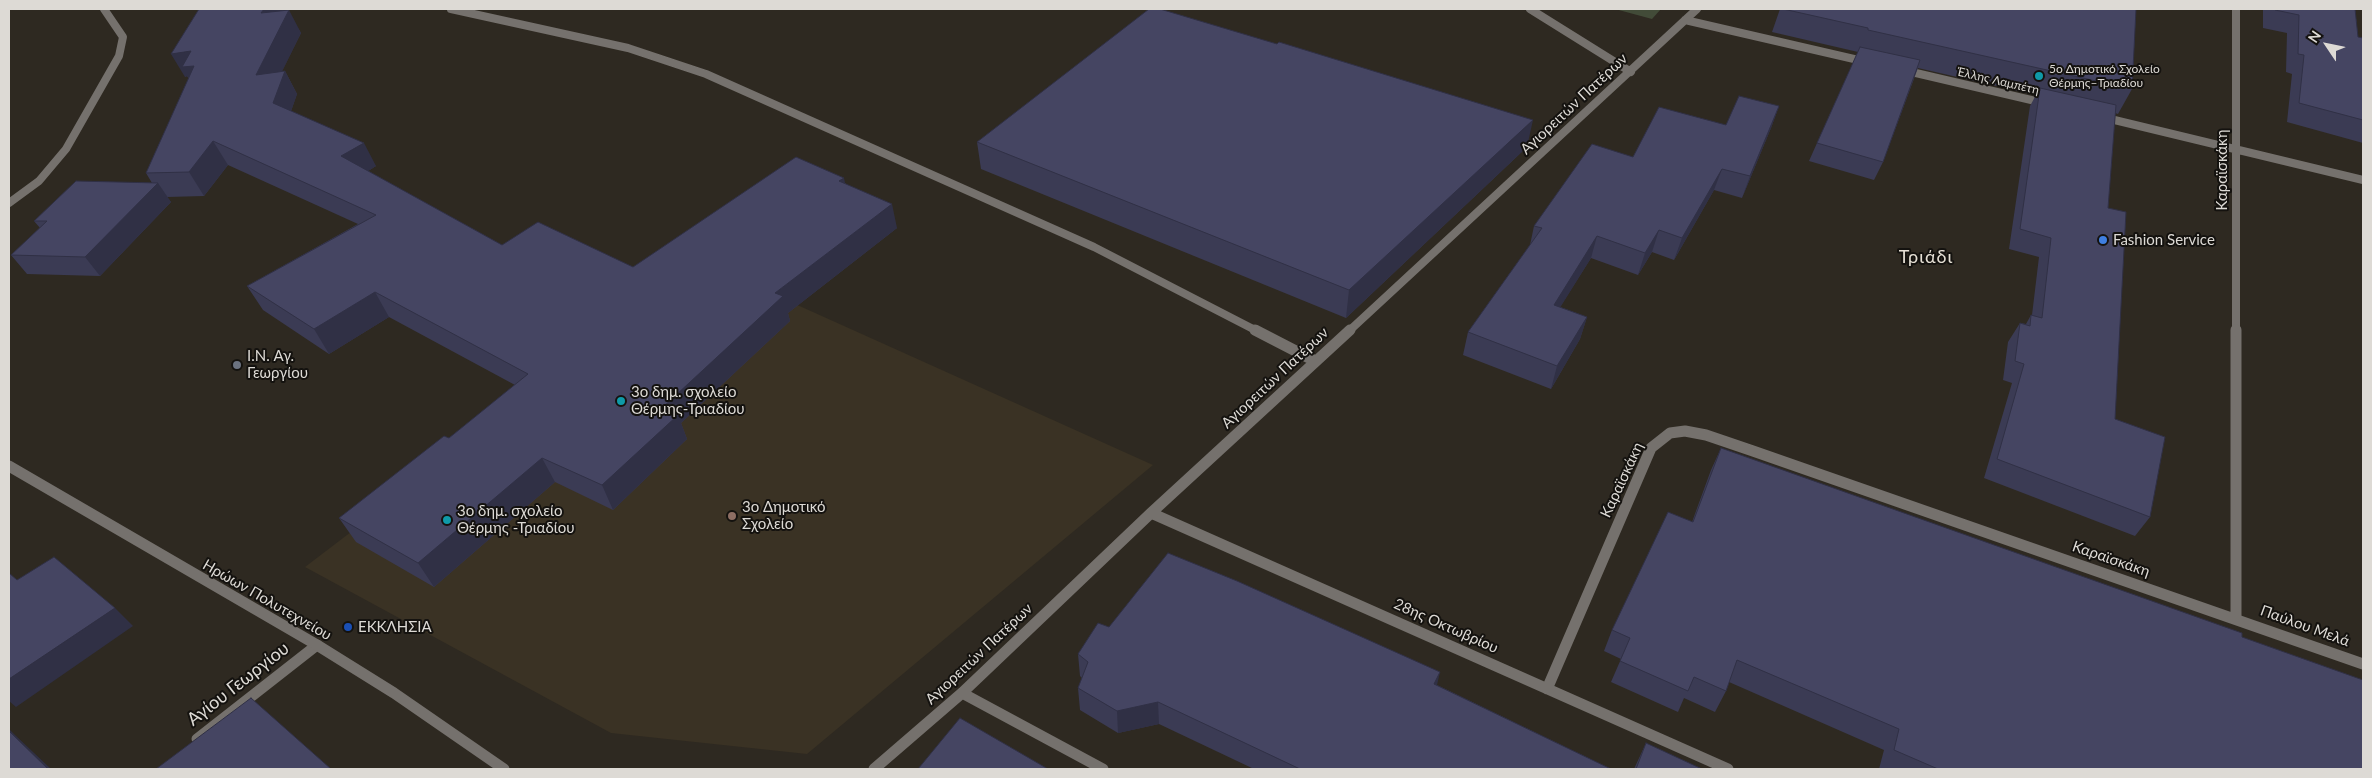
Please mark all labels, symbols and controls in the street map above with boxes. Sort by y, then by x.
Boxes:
north arrow [2302,20,2352,70]
text: N [2304,27,2324,46]
street label: Αγιορειτών Πατέρων [1517,50,1631,158]
place label: 5ο Δημοτικό Σχολείο Θέρμης–Τριαδίου [2049,62,2160,90]
street label: Έλλης Λαμπέτη [1955,65,2041,97]
marker: 5ο Δημοτικό Σχολείο Θέρμης–Τριαδίου [2033,70,2045,82]
street label: Καραϊσκάκη [2213,129,2231,211]
place label: Fashion Service [2113,231,2215,249]
marker: Fashion Service [2097,234,2109,246]
district label: Τριάδι [1898,246,1954,268]
street label: Αγιορειτών Πατέρων [1218,324,1332,432]
place label: Ι.Ν. Αγ. Γεωργίου [247,347,308,382]
marker: Ι.Ν. Αγ. Γεωργίου [231,359,243,371]
place label: 3ο δημ. σχολείο Θέρμης-Τριαδίου [631,383,745,418]
marker: 3ο δημ. σχολείο Θέρμης-Τριαδίου [615,395,627,407]
street label: Καραϊσκάκη [1597,439,1647,521]
place label: 3ο Δημοτικό Σχολείο [742,498,826,533]
place label: 3ο δημ. σχολείο Θέρμης -Τριαδίου [457,502,574,537]
marker: 3ο Δημοτικό Σχολείο [726,510,738,522]
marker: 3ο δημ. σχολείο Θέρμης -Τριαδίου [441,514,453,526]
street label: Καραϊσκάκη [2070,537,2152,581]
street label: Ηρώων Πολυτεχνείου [199,556,335,644]
street label: 28ης Οκτωβρίου [1391,595,1501,657]
street label: Αγιορειτών Πατέρων [922,600,1036,708]
street label: Παύλου Μελά [2258,602,2352,650]
place label: ΕΚΚΛΗΣΙΑ [358,618,432,636]
marker: ΕΚΚΛΗΣΙΑ [342,621,354,633]
street label: Αγίου Γεωργίου [183,637,293,731]

